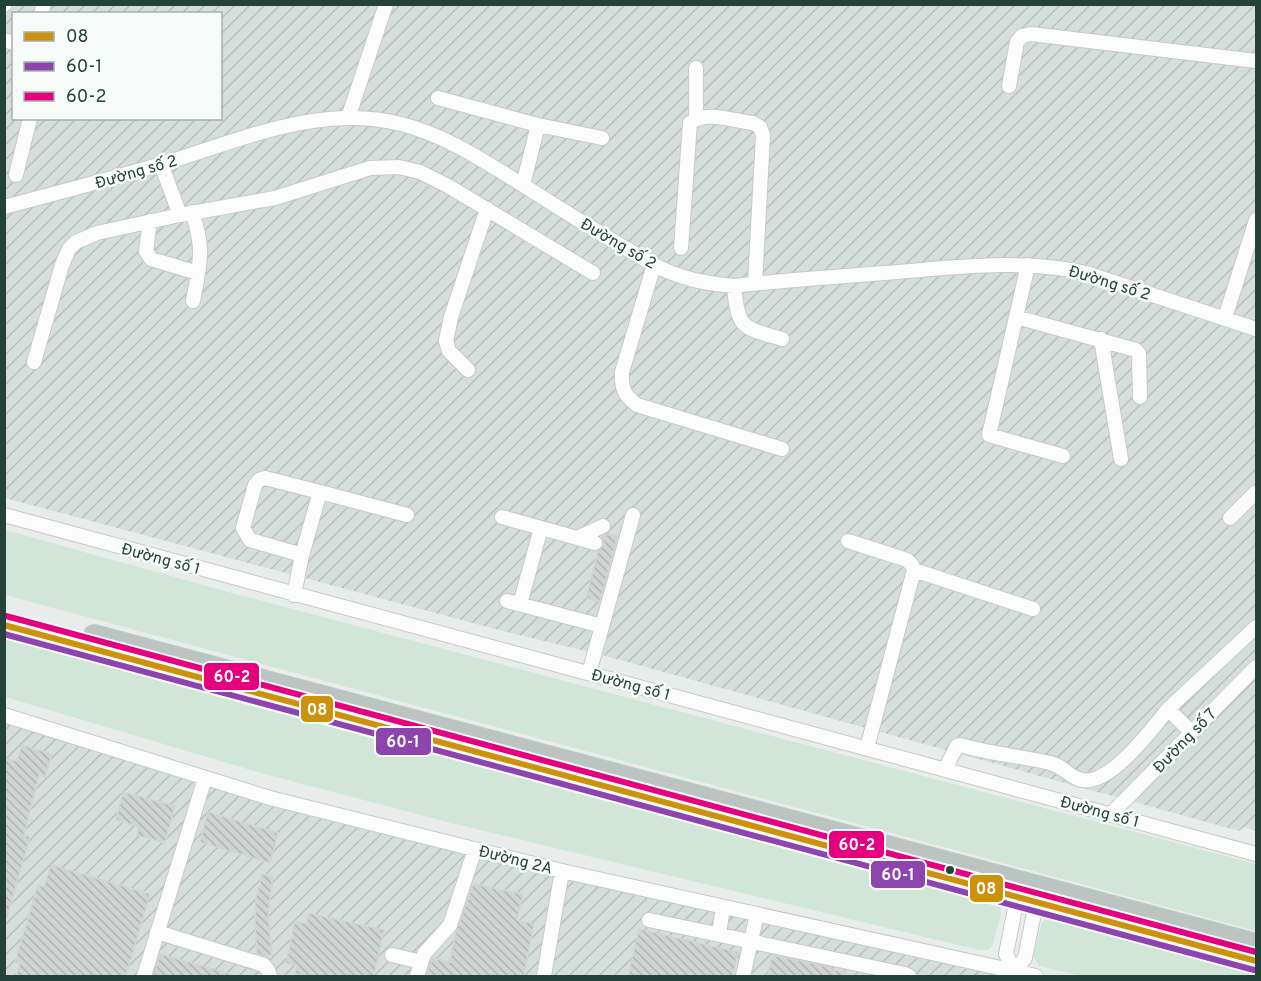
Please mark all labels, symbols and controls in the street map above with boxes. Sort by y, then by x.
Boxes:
legend [12,12,222,120]
text: 08 [66,26,89,49]
text: 60-1 [66,56,102,79]
text: 60-2 [66,86,107,109]
street label: Đường số 2 [93,151,180,194]
street label: Đường số 2 [576,214,660,275]
street label: Đường số 2 [1066,261,1153,306]
street label: Đường số 1 [119,539,202,580]
line badge: 60-2 [203,662,260,691]
street label: Đường số 1 [589,665,672,706]
text: 60-2 [214,668,250,688]
line badge: 08 [300,695,334,723]
text: 08 [307,701,327,721]
street label: Đường số 7 [1149,704,1221,778]
line badge: 60-1 [375,727,432,756]
text: 60-1 [386,733,420,753]
street label: Đường số 1 [1058,792,1141,833]
line badge: 60-2 [828,830,885,859]
text: 60-2 [839,836,875,856]
street label: Đường 2A [477,842,555,880]
line badge: 60-1 [870,860,926,889]
unlabelled marker [944,864,956,876]
text: 60-1 [881,866,915,886]
line badge: 08 [969,874,1004,903]
text: 08 [976,880,996,900]

